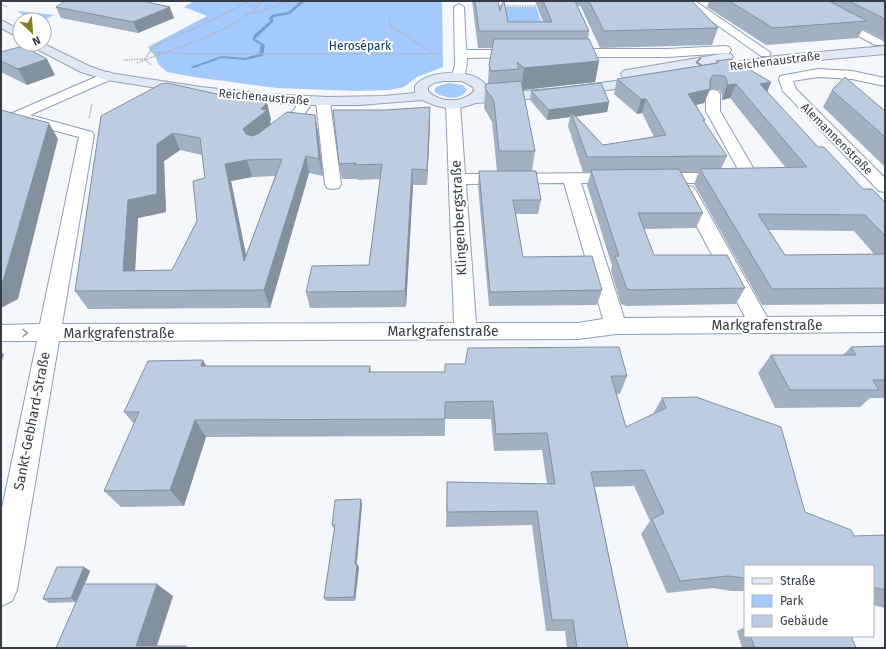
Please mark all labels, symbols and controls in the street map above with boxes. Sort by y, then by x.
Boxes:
north arrow [12,12,52,52]
text: N [30,33,42,48]
park label: Herosépark [329,39,392,53]
street label: Reichenaustraße [729,48,821,74]
one-way arrow [696,57,702,66]
street label: Reichenaustraße [218,86,310,108]
street label: Alemannenstraße [798,100,876,178]
street label: Klingenbergstraße [447,160,471,276]
street label: Markgrafenstraße [711,317,823,334]
street label: Markgrafenstraße [387,323,499,340]
street label: Markgrafenstraße [63,325,175,342]
one-way arrow [22,329,28,337]
street label: Sankt-Gebhard-Straße [10,350,54,492]
legend [744,565,874,637]
text: Straße [780,574,815,588]
text: Park [780,594,804,608]
text: Gebäude [780,614,828,628]

